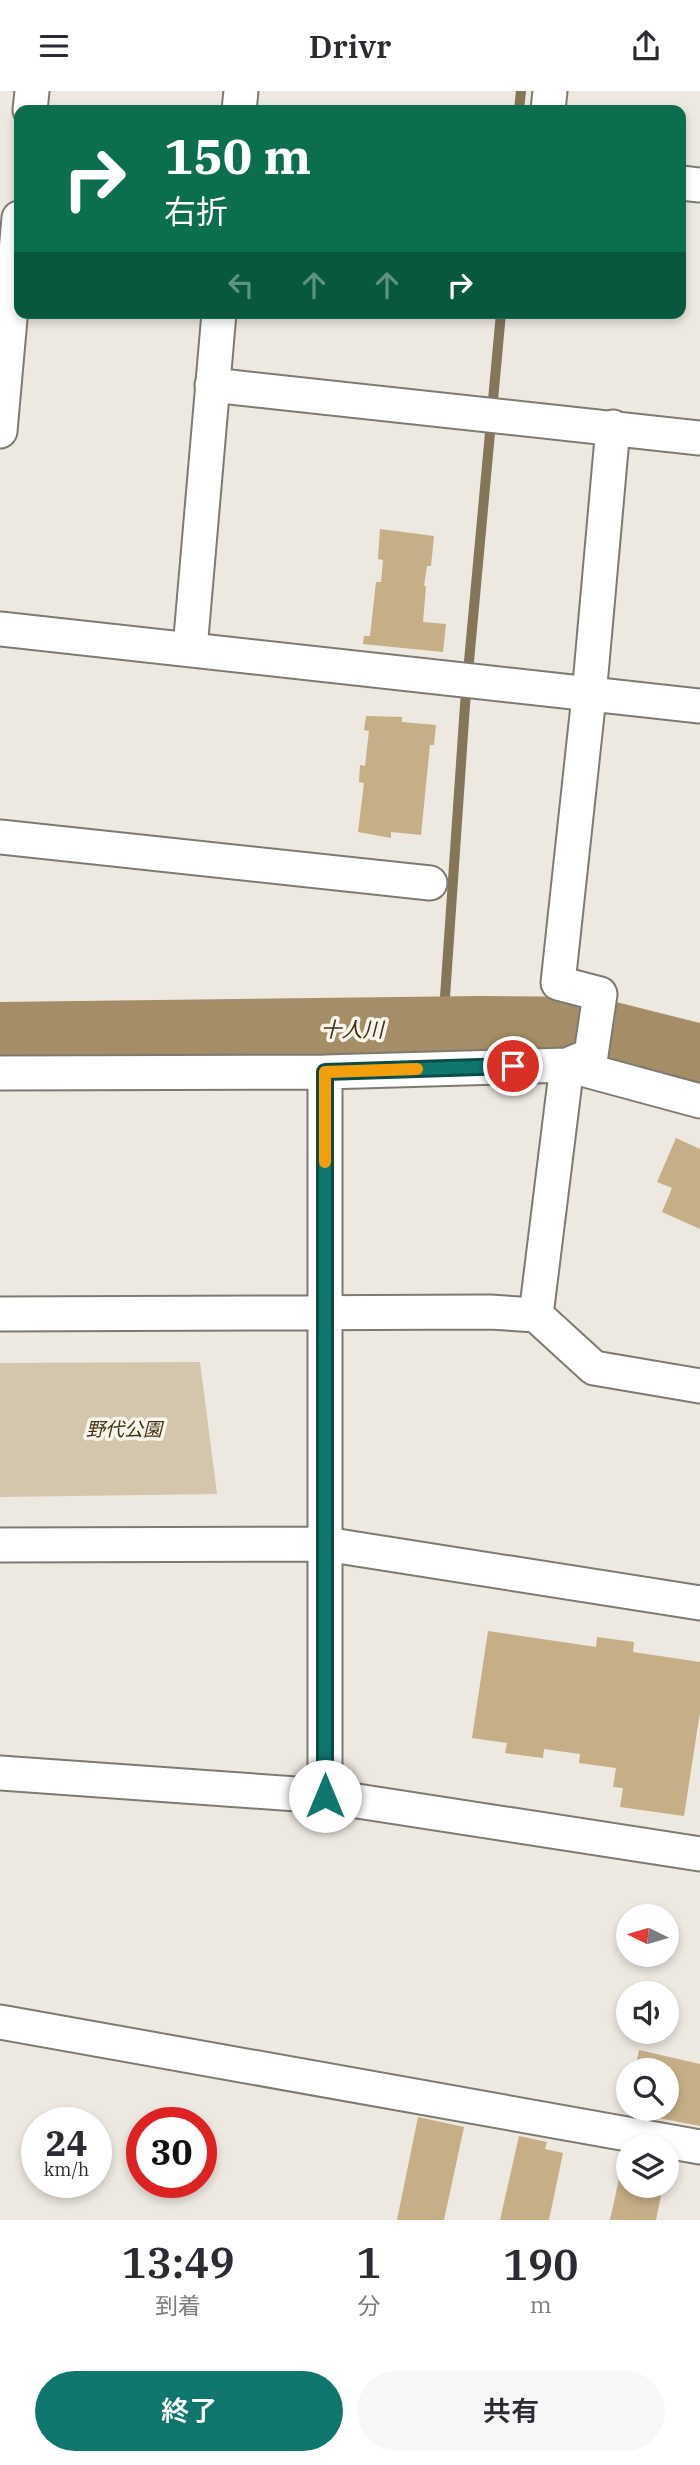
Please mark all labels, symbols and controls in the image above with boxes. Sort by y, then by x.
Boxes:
text: Drivr [309,25,391,67]
icon: menu [35,27,73,65]
icon: share [627,27,665,65]
text: 150 m [164,124,311,187]
icon: right [49,133,140,224]
text: 右折 [164,190,228,232]
icon: left [222,266,260,304]
icon: ahead [295,266,333,304]
icon: ahead [368,266,406,304]
icon: right [441,266,479,304]
water label: 十人川 [321,1015,385,1043]
pin [483,1036,543,1096]
icon: arrive [494,1047,532,1085]
park label: 野代公園 [86,1417,165,1441]
position arrow [288,1759,362,1833]
north arrow [616,1904,679,1967]
map controls [616,1904,679,2198]
button: sound [616,1981,679,2044]
button: search [616,2058,679,2121]
speed limit sign: 30 [126,2107,217,2198]
text: 24 [45,2120,88,2166]
button: layers [616,2135,679,2198]
text: km/h [44,2158,89,2181]
text: 13:49 [121,2235,235,2290]
text: 1 [356,2235,381,2290]
text: 190 [503,2237,579,2292]
text: m [530,2289,552,2319]
text: 到着 [155,2290,201,2320]
text: 分 [357,2290,380,2320]
button: 終了 [35,2371,343,2451]
button: 共有 [357,2371,665,2451]

